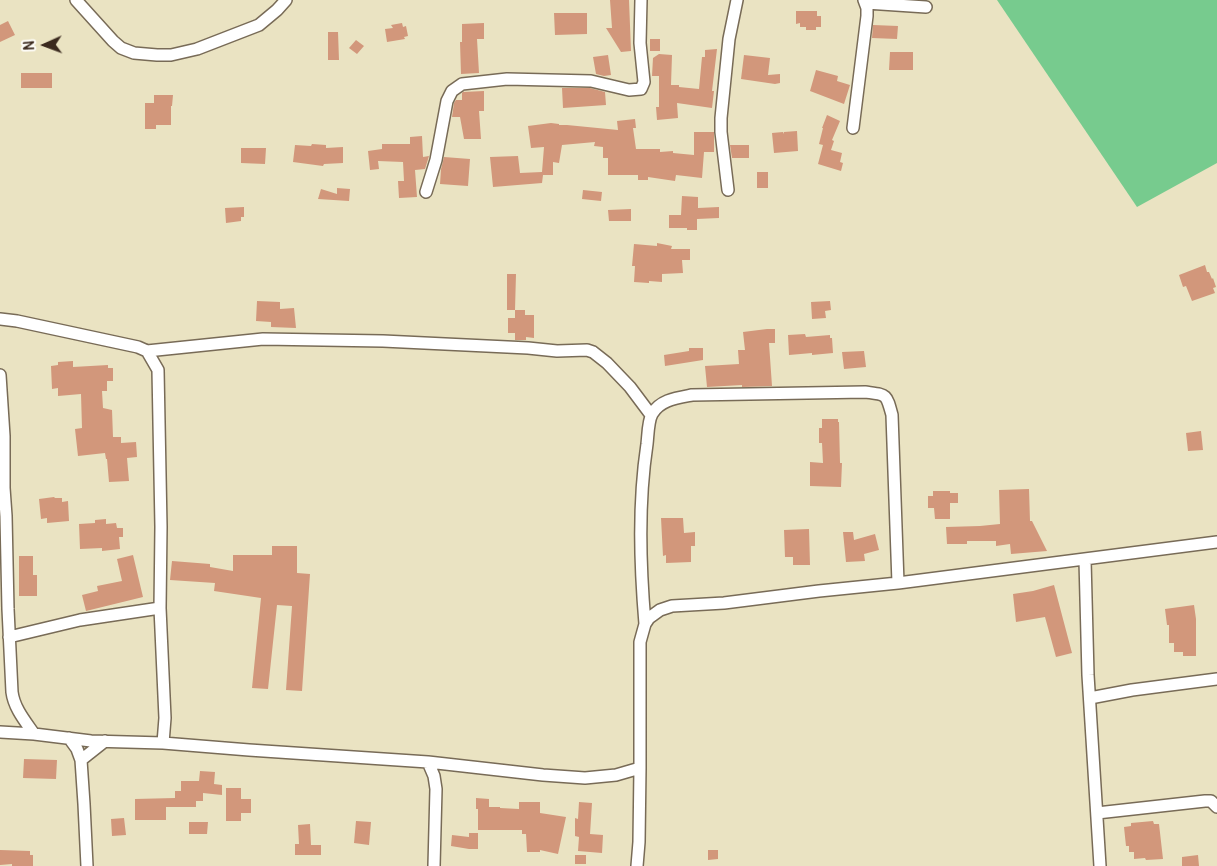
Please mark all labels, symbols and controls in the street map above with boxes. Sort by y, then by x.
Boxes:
north arrow [20,20,70,70]
text: N [21,41,38,51]

